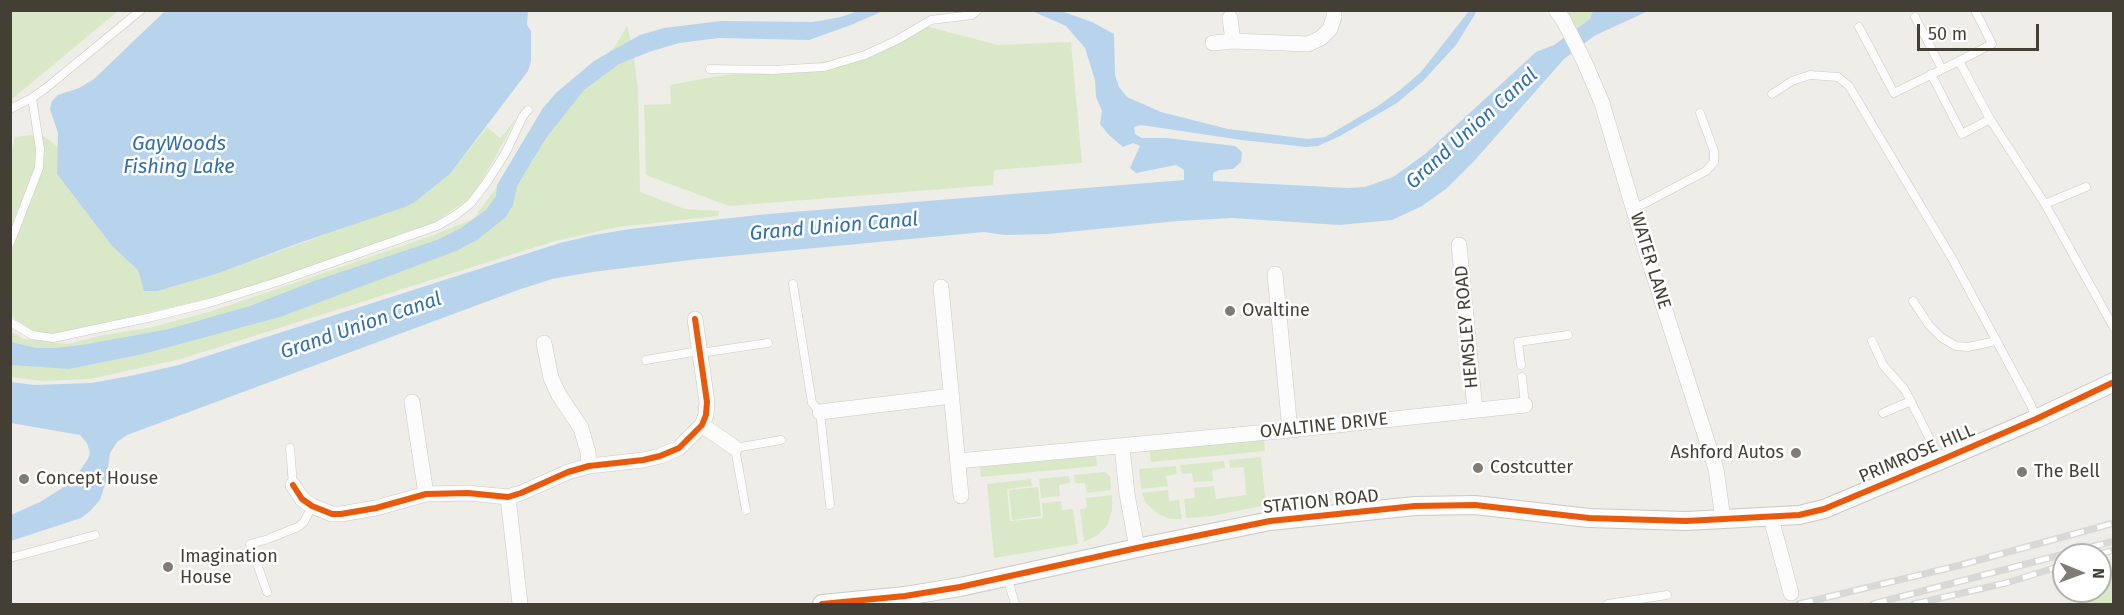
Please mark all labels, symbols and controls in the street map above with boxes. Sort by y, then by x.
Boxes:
scale bar [1920,12,2042,50]
text: 50 m [1928,23,1967,45]
water label: Grand Union Canal [1401,64,1543,194]
water label: GayWoods Fishing Lake [123,132,235,179]
water label: Grand Union Canal [749,208,919,246]
street label: WATER LANE [1625,210,1675,312]
street label: HEMSLEY ROAD [1451,265,1483,389]
water label: Grand Union Canal [277,287,445,365]
place label: Ovaltine [1242,300,1310,322]
marker: Ovaltine [1223,304,1237,318]
street label: OVALTINE DRIVE [1259,409,1389,443]
street label: PRIMROSE HILL [1856,420,1978,488]
place label: Ashford Autos [1670,442,1784,464]
marker: Ashford Autos [1789,446,1803,460]
place label: Costcutter [1490,457,1573,479]
marker: Costcutter [1471,461,1485,475]
place label: The Bell [2034,461,2100,483]
marker: The Bell [2015,465,2029,479]
place label: Concept House [36,468,158,490]
marker: Concept House [17,472,31,486]
street label: STATION ROAD [1262,485,1380,519]
north arrow [2052,543,2112,603]
place label: Imagination House [180,546,278,588]
marker: Imagination House [161,560,175,574]
text: N [2089,568,2108,579]

